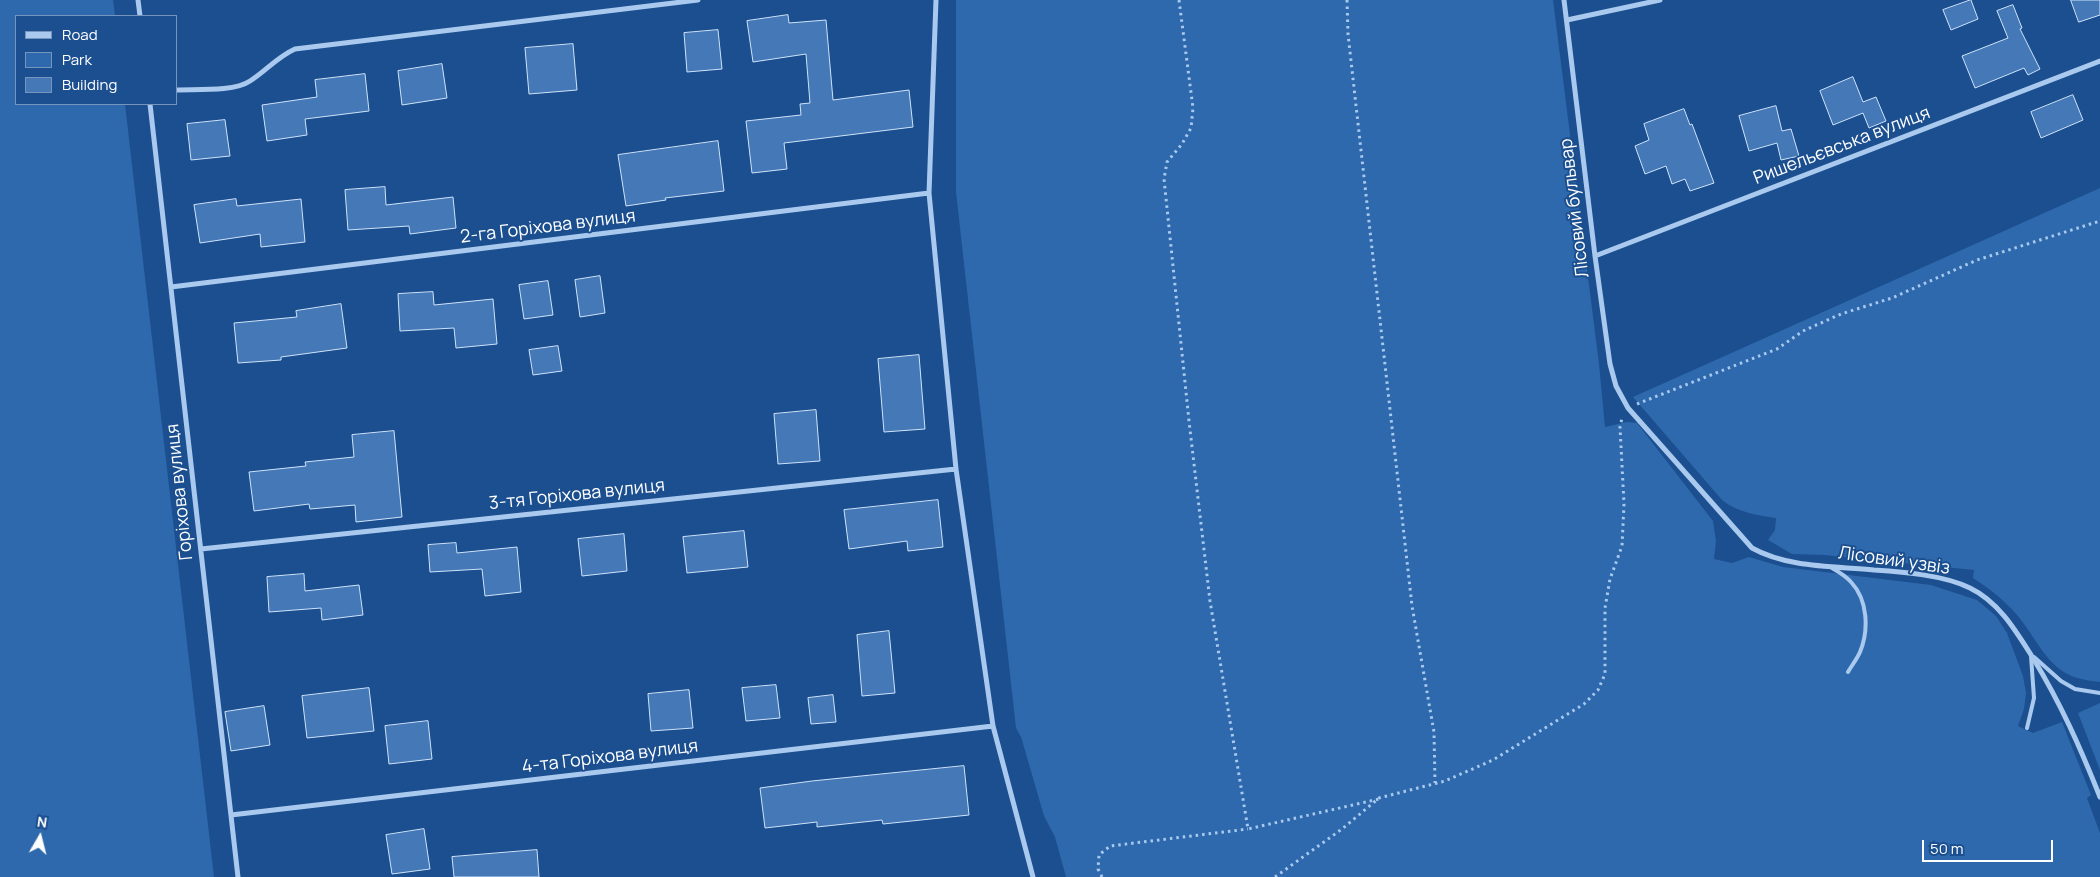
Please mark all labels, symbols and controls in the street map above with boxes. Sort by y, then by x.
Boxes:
legend [15,15,178,105]
text: Road [62,24,98,45]
text: Park [62,49,92,70]
text: Building [62,74,117,95]
street label: Ришельєвська вулиця [1751,102,1933,190]
street label: Лісовий бульвар [1556,137,1594,279]
street label: 2-га Горіхова вулиця [459,206,637,248]
street label: Горіхова вулиця [162,423,198,561]
street label: 3-тя Горіхова вулиця [488,475,666,515]
street label: Лісовий узвіз [1837,542,1951,580]
street label: 4-та Горіхова вулиця [521,735,699,779]
north arrow [15,812,65,862]
text: N [36,812,48,832]
scale bar [1925,830,2056,862]
text: 50 m [1930,838,1964,859]

